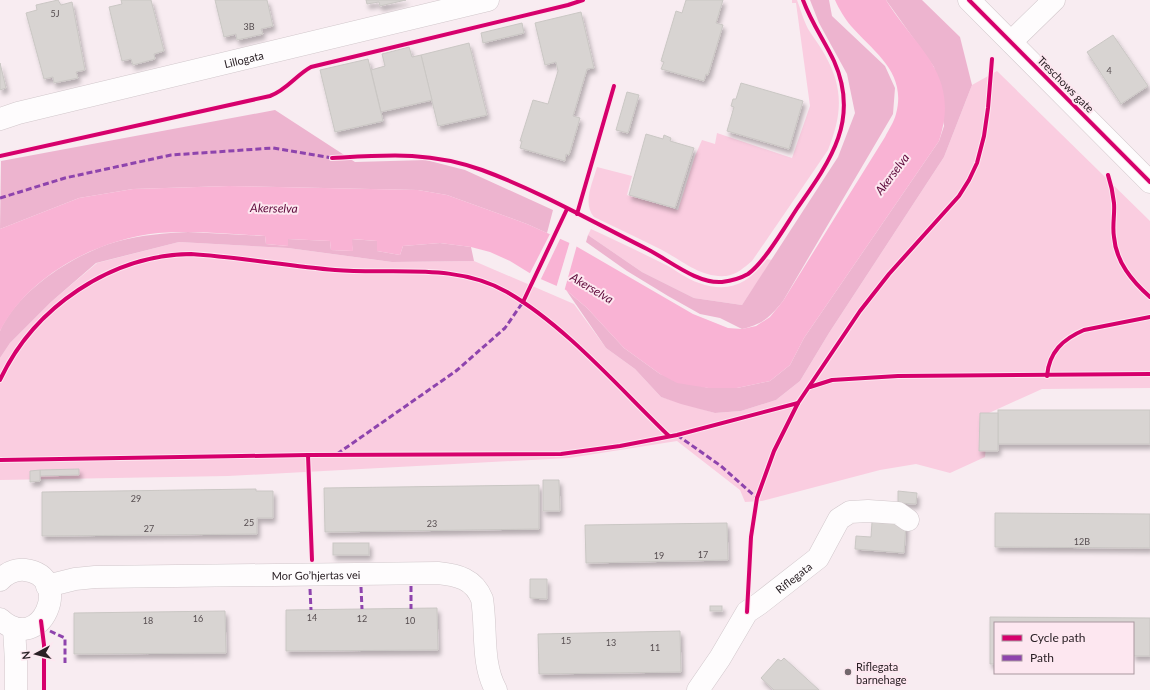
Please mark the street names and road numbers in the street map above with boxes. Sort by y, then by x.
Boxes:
street label: Lillogata [222,48,265,70]
street label: Treschows gate [1035,53,1097,115]
street label: Riflegata [773,559,814,595]
street label: Mor Go’hjertas vei [272,567,361,581]

